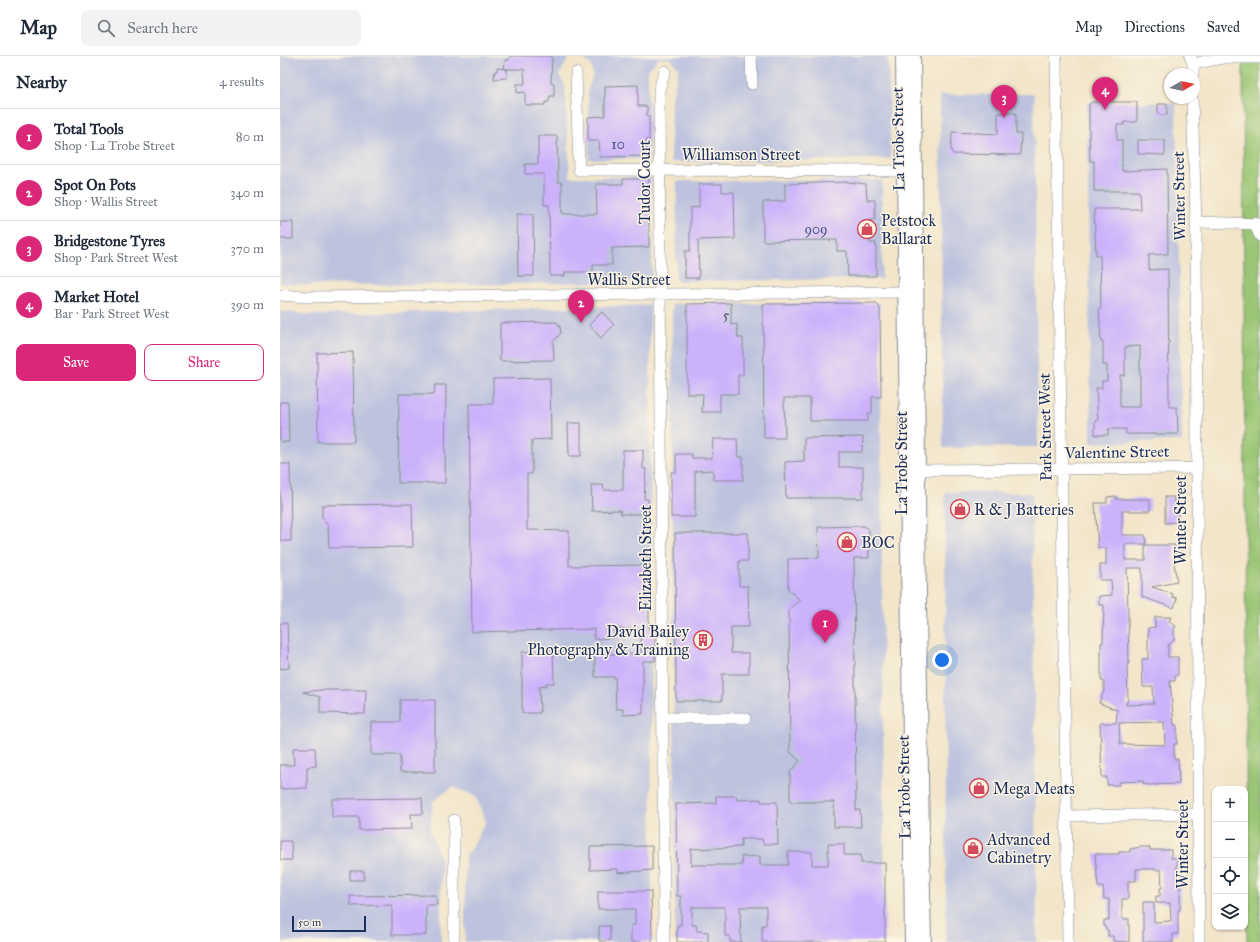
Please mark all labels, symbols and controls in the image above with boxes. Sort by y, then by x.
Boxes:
search box [81,10,361,46]
text: Map [20,16,57,39]
icon: search [95,17,117,39]
text: Search here [127,19,198,37]
text: Map [1075,19,1102,36]
text: Directions [1124,19,1185,36]
text: Saved [1207,19,1240,36]
north arrow [1164,68,1200,104]
text: Nearby [16,72,67,93]
text: 4 results [219,74,264,90]
pin: 4 [1092,77,1118,110]
pin: 3 [991,85,1017,118]
street label: La Trobe Street [888,86,908,191]
text: Total Tools [54,120,123,138]
text: 1 [26,129,32,145]
text: 80 m [236,129,264,145]
house number: 10 [611,136,625,153]
text: Shop · La Trobe Street [54,138,175,154]
street label: Tudor Court [635,140,654,224]
street label: Williamson Street [682,145,801,164]
street label: Winter Street [1169,151,1189,241]
text: Spot On Pots [54,176,136,194]
text: 2 [26,185,32,201]
text: 340 m [230,185,264,201]
text: Shop · Wallis Street [54,194,158,210]
place label: Petstock Ballarat [881,211,937,248]
shop icon: Petstock Ballarat [856,218,878,240]
house number: 909 [804,221,828,238]
text: Bridgestone Tyres [54,232,165,250]
text: 3 [26,241,32,257]
text: 370 m [231,241,264,257]
text: Shop · Park Street West [54,250,178,266]
street label: Wallis Street [587,270,671,289]
text: Market Hotel [54,288,139,306]
pin: 2 [568,290,594,323]
text: 4 [25,297,33,313]
text: 390 m [231,297,264,313]
text: Bar · Park Street West [54,306,169,322]
house number: 5 [723,307,730,324]
button: Save [16,344,136,381]
button: Share [144,344,264,381]
street label: Park Street West [1035,372,1055,481]
street label: La Trobe Street [892,411,911,515]
street label: Valentine Street [1063,442,1170,462]
street label: Winter Street [1171,475,1190,565]
shop icon: R & J Batteries [949,498,971,520]
place label: R & J Batteries [974,500,1074,520]
street label: Elizabeth Street [636,504,655,611]
shop icon: BOC [836,531,858,553]
place label: BOC [861,533,895,552]
pin: 1 [812,610,838,643]
place label: David Bailey Photography & Training [527,622,690,660]
building icon: David Bailey Photography & Training [692,629,714,651]
your location [932,650,952,670]
street label: La Trobe Street [894,734,914,839]
shop icon: Mega Meats [968,777,990,799]
place label: Mega Meats [993,779,1075,799]
map controls [1212,786,1248,930]
button: + [1212,786,1248,822]
street label: Winter Street [1173,799,1192,889]
button: − [1212,822,1248,858]
place label: Advanced Cabinetry [986,830,1052,867]
shop icon: Advanced Cabinetry [962,837,984,859]
button: locate [1212,858,1248,894]
button: layers [1212,894,1248,930]
scale bar [292,914,366,933]
text: 50 m [298,916,321,929]

